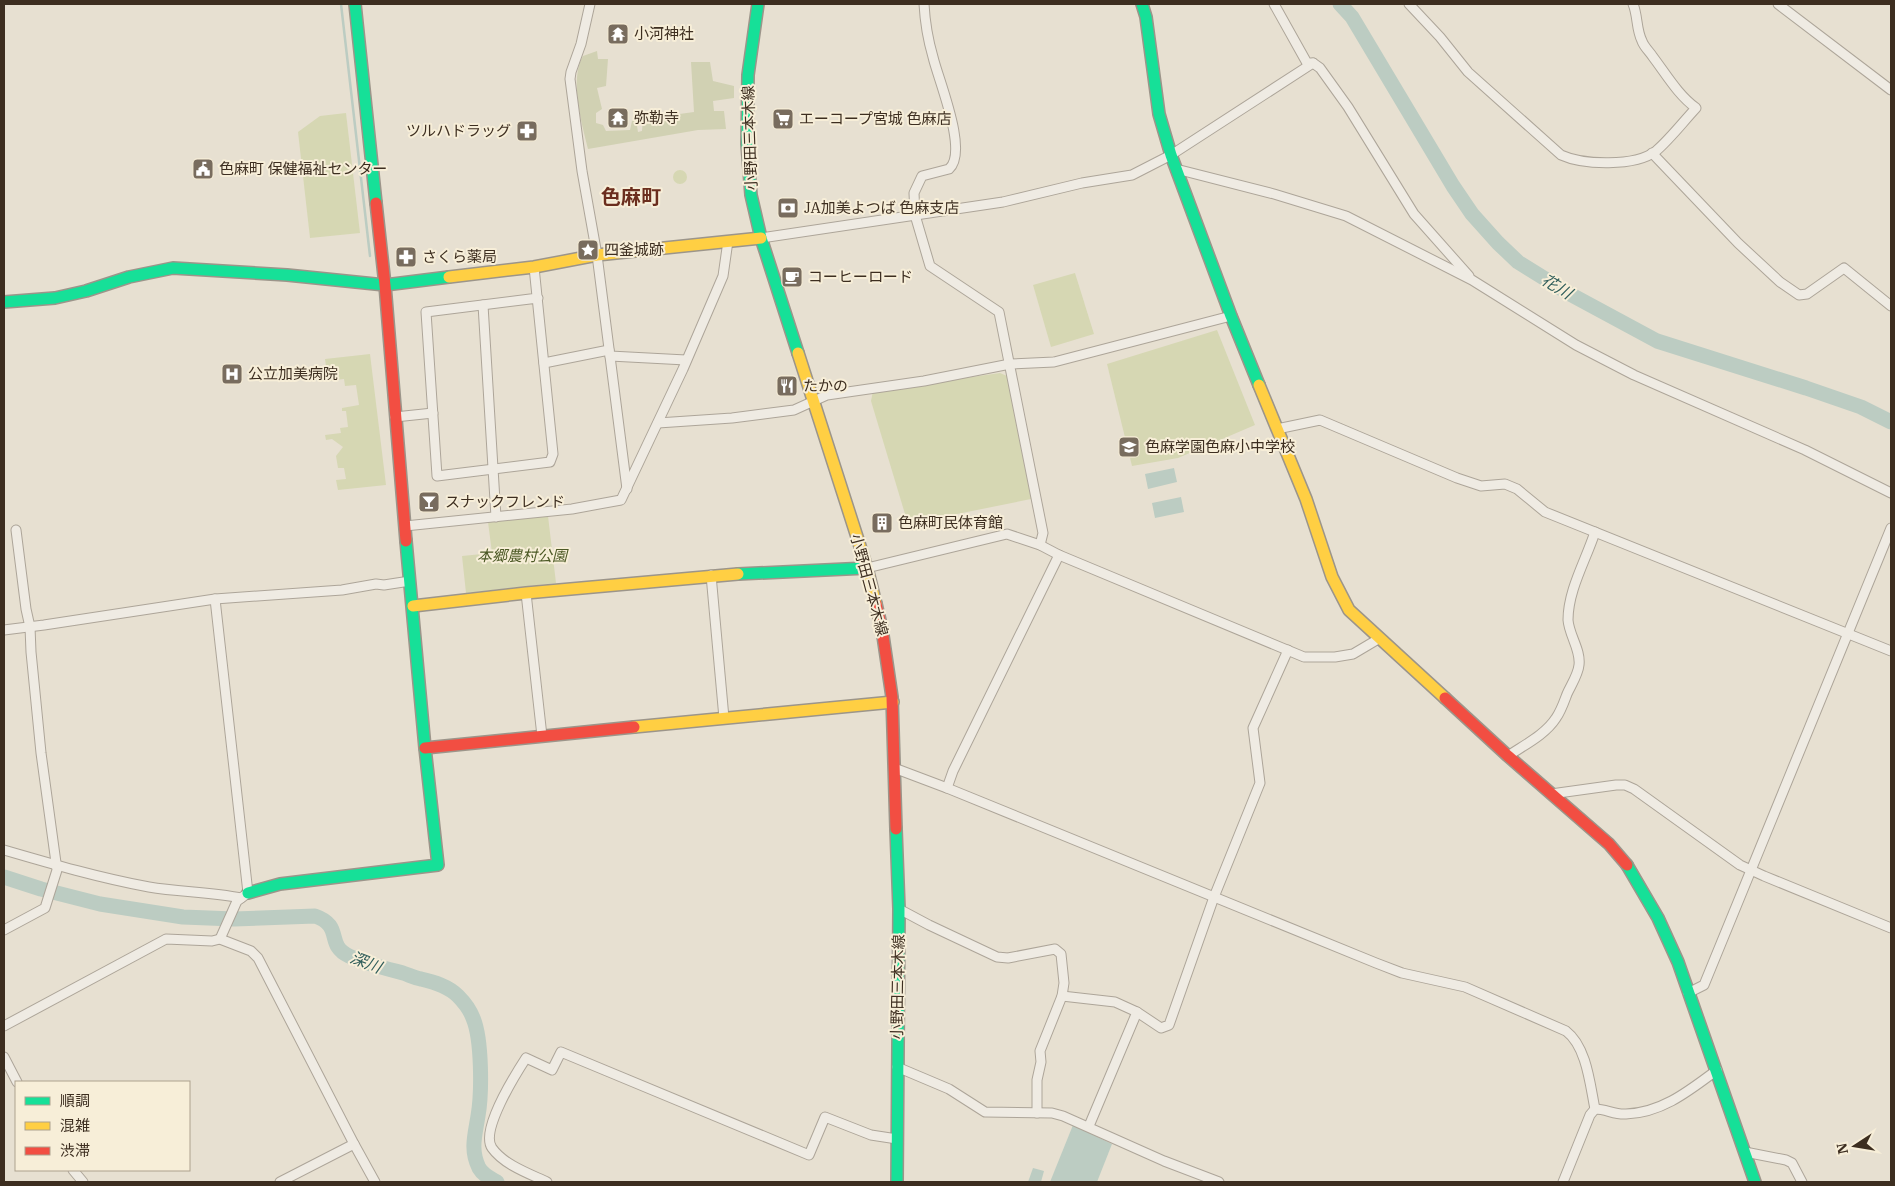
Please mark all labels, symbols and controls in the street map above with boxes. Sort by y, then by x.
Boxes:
temple icon: 小河神社 [606,22,630,46]
place label: 小河神社 [634,24,694,43]
street label: 小野田三本木線 [738,85,761,191]
temple icon: 弥勒寺 [606,106,630,130]
supermarket icon: エーコープ宮城 色麻店 [771,107,795,131]
place label: 弥勒寺 [634,108,679,127]
place label: エーコープ宮城 色麻店 [799,109,952,128]
pharmacy icon: ツルハドラッグ [515,119,539,143]
place label: ツルハドラッグ [406,121,511,140]
public building icon: 色麻町 保健福祉センター [191,157,215,181]
place label: 色麻町 保健福祉センター [219,159,387,178]
district label: 色麻町 [601,183,661,210]
bank icon: JA加美よつば 色麻支店 [776,196,800,220]
place label: JA加美よつば 色麻支店 [804,198,959,217]
place icon: 四釜城跡 [576,238,600,262]
place label: 四釜城跡 [604,240,664,259]
pharmacy icon: さくら薬局 [394,245,418,269]
place label: さくら薬局 [422,247,497,266]
cafe icon: コーヒーロード [780,265,804,289]
place label: コーヒーロード [808,267,913,286]
water label: 花川 [1538,269,1578,304]
hospital icon: 公立加美病院 [220,362,244,386]
place label: 公立加美病院 [248,364,338,383]
restaurant icon: たかの [775,374,799,398]
place label: たかの [803,376,848,395]
school or university icon: 色麻学園色麻小中学校 [1117,435,1141,459]
place label: 色麻学園色麻小中学校 [1145,437,1295,456]
bar icon: スナックフレンド [417,490,441,514]
place label: スナックフレンド [445,492,565,511]
building icon: 色麻町民体育館 [870,511,894,535]
place label: 色麻町民体育館 [898,513,1003,532]
street label: 小野田三本木線 [847,532,892,638]
park label: 本郷農村公園 [477,546,569,565]
street label: 小野田三本木線 [887,934,908,1040]
water label: 深川 [347,947,386,978]
legend [15,1081,190,1171]
text: 順調 [60,1091,90,1110]
text: 混雑 [60,1116,90,1135]
north arrow [1830,1121,1880,1171]
text: 渋滞 [60,1141,90,1160]
text: N [1832,1141,1852,1156]

